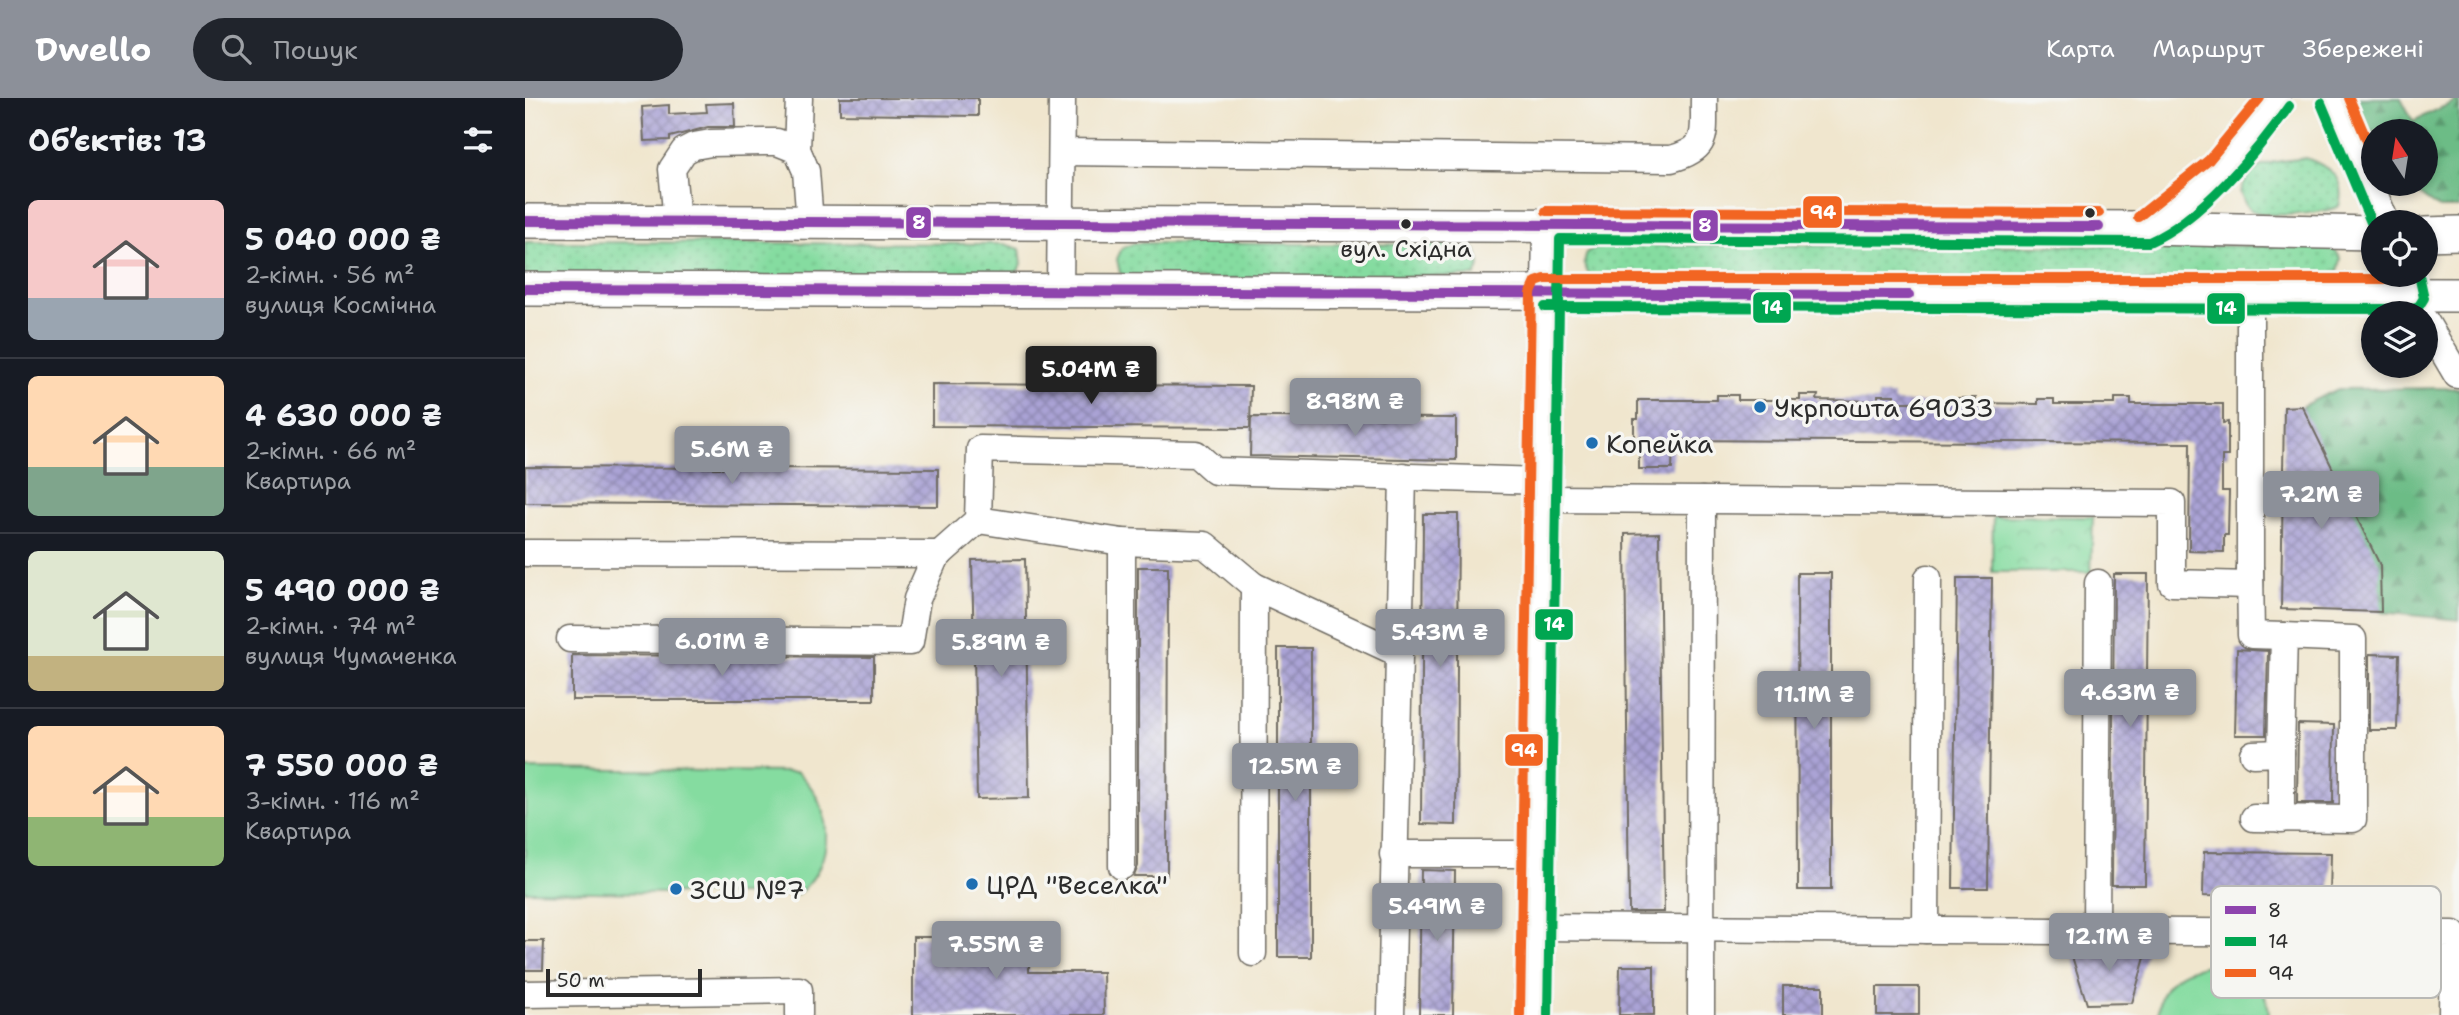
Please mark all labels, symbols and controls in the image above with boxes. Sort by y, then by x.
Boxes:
search box [193,18,683,81]
text: Dwello [35,27,151,72]
icon: search [217,30,255,68]
text: Пошук [273,32,358,67]
text: Карта [2046,33,2115,65]
text: Маршрут [2153,33,2265,65]
text: Збережені [2303,33,2424,65]
north arrow [2361,119,2438,196]
map controls [2361,119,2438,378]
text: Об’єктів: 13 [28,120,207,161]
icon: filters [459,121,497,159]
line badge: 94 [1802,195,1843,229]
text: 94 [1810,200,1837,225]
line badge: 8 [905,206,932,239]
unlabelled marker [2083,206,2097,220]
line badge: 8 [1692,209,1719,242]
text: 8 [912,210,926,235]
button: locate [2361,210,2438,287]
text: 8 [1698,213,1712,238]
marker: вул. Східна [1399,217,1413,231]
text: 5 040 000 ₴ [245,219,441,260]
icon: home [84,228,168,312]
place label: вул. Східна [1340,233,1472,265]
text: 2-кімн. · 56 m² [245,260,415,290]
text: вулиця Космічна [245,290,436,320]
line badge: 14 [1752,291,1792,324]
line badge: 14 [2206,292,2246,325]
text: 14 [1761,295,1783,320]
text: 14 [2215,296,2237,321]
button: layers [2361,301,2438,378]
pin: 5.04M ₴ [1026,346,1156,406]
text: 5.04M ₴ [1042,354,1140,384]
pin: 8.98M ₴ [1290,378,1420,438]
text: 8.98M ₴ [1306,386,1404,416]
place label: Укрпошта 69033 [1774,390,1994,425]
text: 4 630 000 ₴ [245,395,442,436]
marker: Укрпошта 69033 [1752,399,1768,415]
icon: home [84,404,168,488]
pin: 5.6M ₴ [675,426,789,486]
place label: Копейка [1606,426,1713,461]
text: 5.6M ₴ [691,434,773,464]
marker: Копейка [1584,435,1600,451]
text: 2-кімн. · 66 m² [245,436,416,466]
text: Квартира [245,466,351,496]
pin: 7.2M ₴ [2264,472,2378,531]
text: 7.2M ₴ [2279,479,2363,509]
text: 5 490 000 ₴ [245,570,440,611]
icon: home [84,579,168,663]
line badge: 14 [1534,608,1574,641]
pin: 5.43M ₴ [1375,610,1505,669]
text: 2-кімн. · 74 m² [245,611,416,641]
text: 14 [1543,612,1565,637]
text: 5.43M ₴ [1392,617,1488,647]
pin: 6.01M ₴ [657,618,787,678]
pin: 5.89M ₴ [936,620,1066,679]
text: 6.01M ₴ [675,626,769,656]
text: 5.89M ₴ [952,627,1050,657]
text: вулиця Чумаченка [245,641,457,671]
pin: 4.63M ₴ [2065,670,2195,729]
pin: 11.1M ₴ [1749,672,1879,731]
text: 4.63M ₴ [2080,677,2180,707]
text: 11.1M ₴ [1773,679,1855,709]
line badge: 94 [1504,733,1544,767]
text: 94 [1511,738,1538,763]
pin: 12.5M ₴ [1230,744,1360,803]
text: 7 550 000 ₴ [245,745,439,786]
text: 12.5M ₴ [1248,751,1342,781]
icon: home [84,754,168,838]
text: 3-кімн. · 116 m² [245,786,420,816]
text: Квартира [245,816,351,846]
place label: ЦРД "Веселка" [986,867,1168,902]
place label: ЗСШ №7 [690,872,805,907]
marker: ЦРД "Веселка" [964,876,980,892]
marker: ЗСШ №7 [668,881,684,897]
pin: 5.49M ₴ [1372,884,1502,943]
legend [2211,886,2441,998]
text: 5.49M ₴ [1388,891,1486,921]
text: 8 [2268,898,2281,923]
pin: 12.1M ₴ [2044,914,2174,973]
text: 12.1M ₴ [2065,921,2153,951]
pin: 7.55M ₴ [931,922,1061,981]
text: 7.55M ₴ [948,929,1044,959]
text: 14 [2268,929,2288,954]
text: 94 [2268,961,2294,986]
scale bar [546,966,702,998]
text: 50 m [557,968,605,993]

